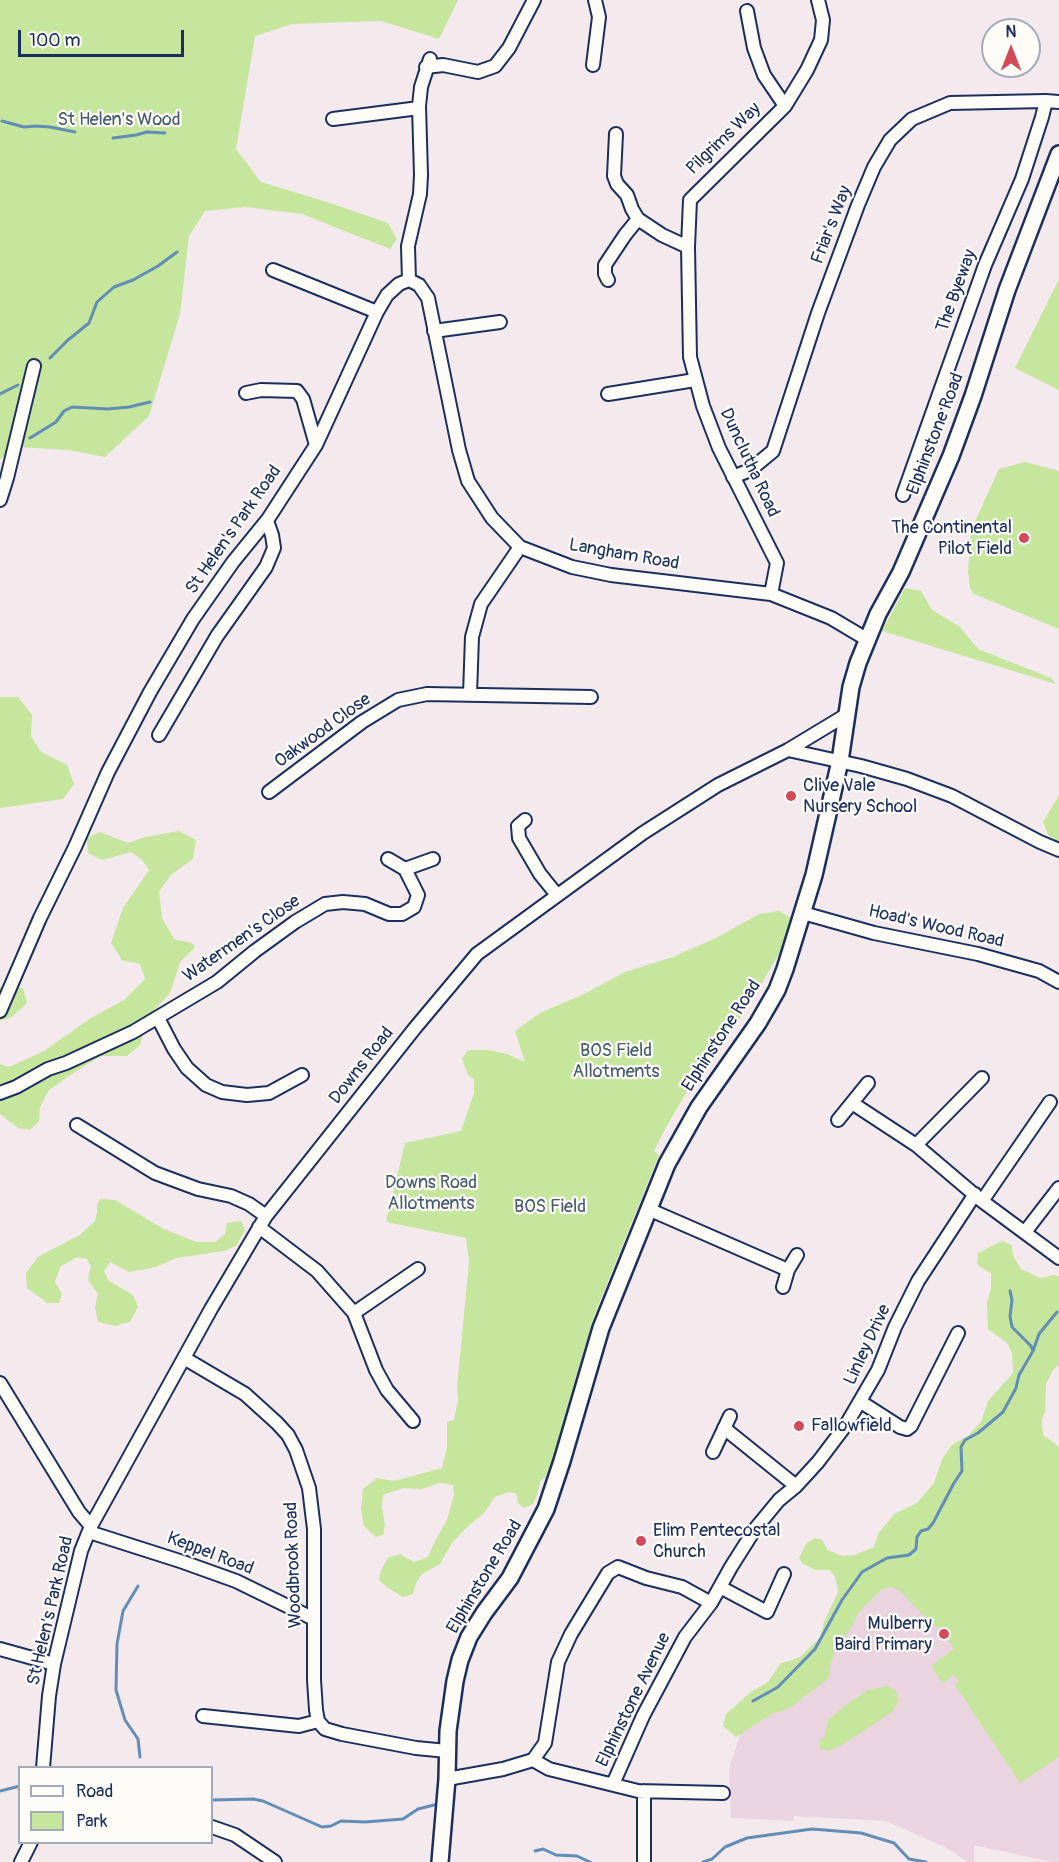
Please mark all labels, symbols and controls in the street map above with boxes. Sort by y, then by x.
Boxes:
scale bar [21,18,188,56]
north arrow [981,18,1041,78]
text: N [1006,22,1016,42]
text: 100 m [29,29,81,52]
street label: Pilgrims Way [682,98,766,180]
park label: St Helen's Wood [57,109,181,131]
street label: Friar's Way [807,183,857,267]
street label: The Byeway [932,247,982,335]
street label: Elphinstone Road [903,370,969,498]
street label: Dunclutha Road [714,405,784,521]
street label: St Helen's Park Road [181,461,287,599]
place label: The Continental Pilot Field [891,517,1012,560]
marker: The Continental Pilot Field [1017,531,1031,545]
street label: Langham Road [567,535,681,575]
street label: Oakwood Close [271,689,375,773]
place label: Clive Vale Nursery School [803,775,917,818]
marker: Clive Vale Nursery School [784,789,798,803]
street label: Watermen's Close [179,891,305,987]
street label: Hoad's Wood Road [866,901,1006,953]
street label: Elphinstone Road [678,976,766,1096]
street label: Downs Road [325,1023,399,1109]
park label: BOS Field Allotments [573,1040,659,1082]
park label: Downs Road Allotments [385,1172,477,1214]
park label: BOS Field [514,1196,586,1218]
street label: Linley Drive [840,1301,896,1389]
place label: Fallowfield [811,1415,892,1437]
marker: Fallowfield [792,1419,806,1433]
street label: Woodbrook Road [281,1501,307,1629]
street label: Elphinstone Road [443,1516,527,1638]
place label: Elim Pentecostal Church [653,1520,781,1562]
street label: Keppel Road [164,1528,256,1580]
street label: St Helen's Park Road [23,1534,79,1688]
marker: Elim Pentecostal Church [634,1534,648,1548]
place label: Mulberry Baird Primary [834,1613,932,1656]
marker: Mulberry Baird Primary [937,1627,951,1641]
street label: Elphinstone Avenue [592,1629,676,1771]
legend [18,1766,213,1844]
text: Road [76,1780,113,1803]
text: Park [76,1810,108,1833]

